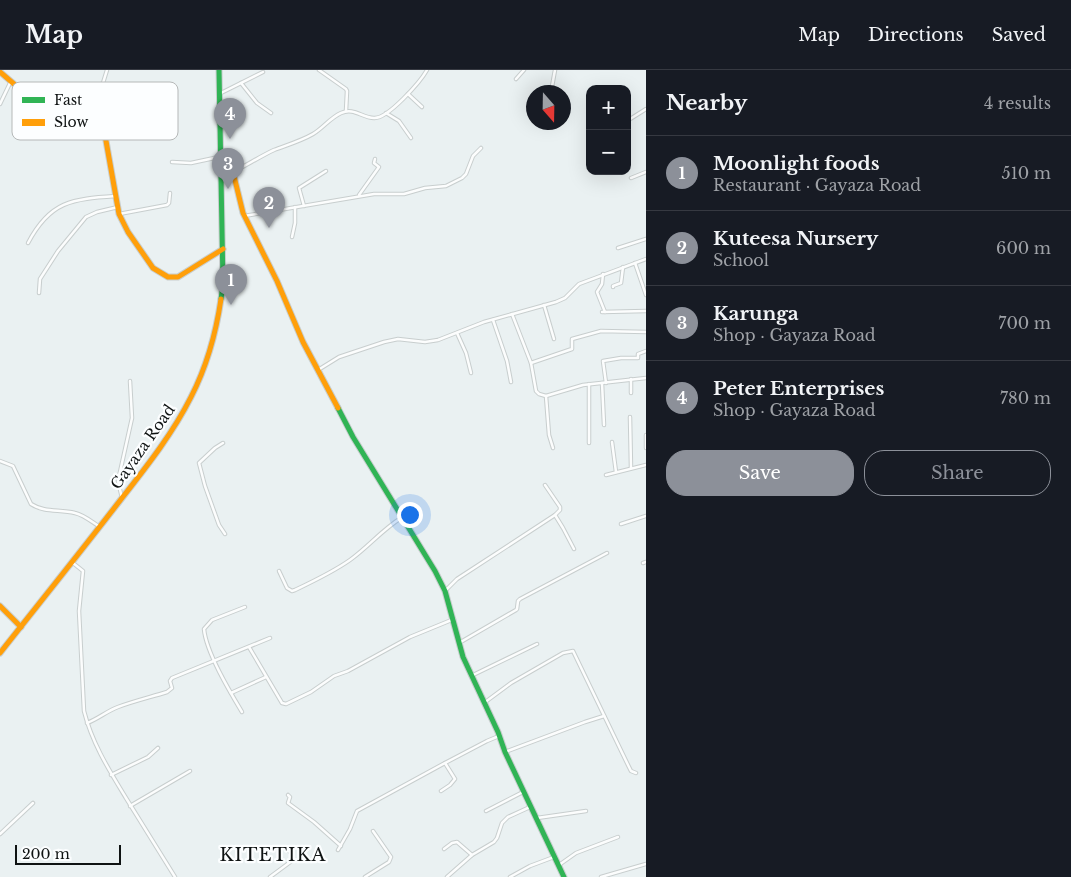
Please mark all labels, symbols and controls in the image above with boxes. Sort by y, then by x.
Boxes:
text: Map [25,20,83,49]
text: Map [798,24,840,46]
text: Directions [868,24,964,46]
text: Saved [992,24,1046,46]
legend [12,82,178,140]
north arrow [526,85,571,130]
map controls [586,85,631,175]
button: + [586,85,631,130]
text: Nearby [666,90,747,116]
text: Fast [54,91,83,109]
text: 4 results [984,93,1051,113]
pin: 4 [214,98,246,139]
text: Slow [54,113,88,131]
button: − [586,130,631,175]
pin: 3 [212,148,244,189]
text: Moonlight foods [713,152,880,175]
text: 1 [679,163,685,183]
text: 510 m [1002,163,1051,183]
text: Restaurant · Gayaza Road [713,175,921,195]
pin: 2 [253,187,285,228]
text: Kuteesa Nursery [713,227,878,250]
text: 2 [677,238,687,258]
text: 600 m [996,238,1051,258]
text: School [713,250,769,270]
pin: 1 [215,264,247,305]
text: Karunga [713,302,799,325]
text: 3 [677,313,687,333]
text: 700 m [998,313,1051,333]
text: Shop · Gayaza Road [713,325,876,345]
text: Peter Enterprises [713,377,884,400]
text: 4 [677,388,687,408]
text: 780 m [1000,388,1051,408]
text: Shop · Gayaza Road [713,400,876,420]
street label: Gayaza Road [106,401,179,493]
button: Save [666,450,854,496]
button: Share [864,450,1051,496]
your location [397,502,423,528]
scale bar [15,842,121,865]
district label: KITETIKA [220,844,327,866]
text: 200 m [22,845,70,863]

